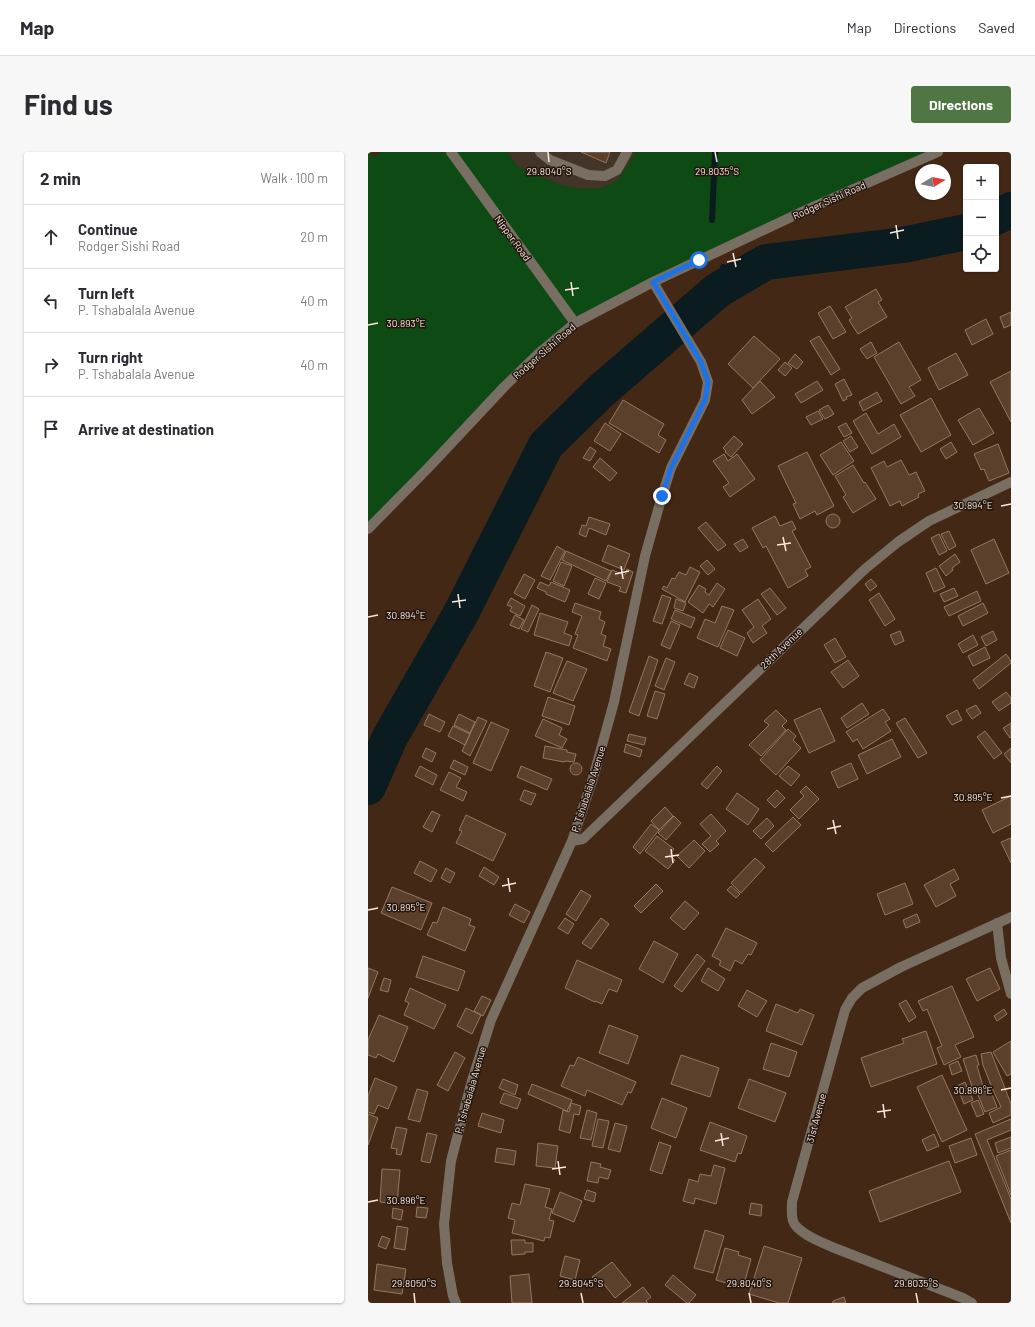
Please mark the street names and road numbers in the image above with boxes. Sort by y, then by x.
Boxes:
street label: Rodger Sishi Road [791,179,867,221]
street label: Nipper Road [492,213,534,263]
street label: Rodger Sishi Road [510,321,578,381]
street label: 28th Avenue [758,625,804,671]
street label: P. Tshabalala Avenue [568,744,608,834]
street label: P. Tshabalala Avenue [452,1045,488,1135]
street label: 31st Avenue [804,1092,828,1144]

